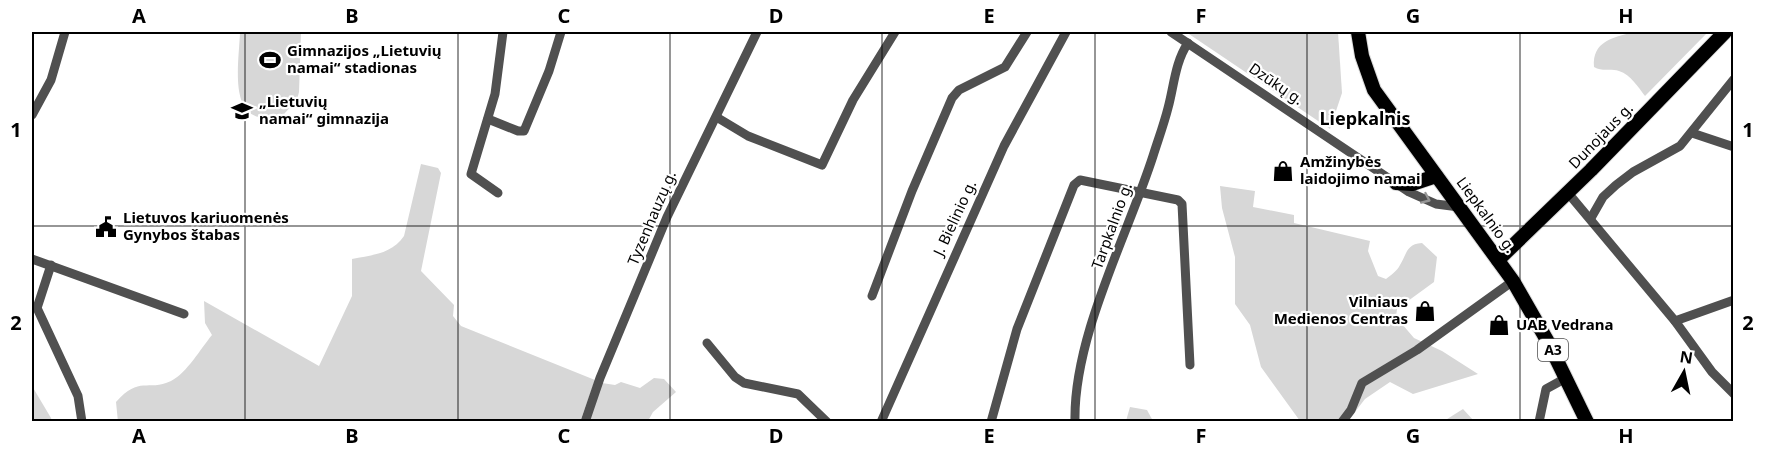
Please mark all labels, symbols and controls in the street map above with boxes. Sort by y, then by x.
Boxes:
text: A [132,2,146,29]
text: B [345,2,359,29]
text: C [558,2,571,29]
text: D [769,2,783,29]
text: E [983,2,995,29]
text: F [1196,2,1206,29]
text: G [1406,2,1420,29]
text: H [1618,2,1634,29]
place label: Gimnazijos „Lietuvių namai“ stadionas [287,40,441,77]
sports icon: Gimnazijos „Lietuvių namai“ stadionas [258,48,282,72]
street label: Dzūkų g. [1245,58,1308,109]
place label: „Lietuvių namai“ gimnazija [259,91,389,128]
street label: Dunojaus g. [1564,98,1637,173]
school or university icon: „Lietuvių namai“ gimnazija [230,99,254,123]
district label: Liepkalnis [1320,106,1411,130]
text: 1 [10,116,22,143]
text: 1 [1742,116,1754,143]
place label: Amžinybės laidojimo namai [1300,151,1420,188]
shop icon: Amžinybės laidojimo namai [1271,159,1295,183]
street label: Tyzenhauzų g. [622,167,680,268]
street label: Liepkalnio g. [1453,173,1521,256]
street label: J. Bielinio g. [927,177,980,260]
street label: Tarpkalnio g. [1086,180,1136,272]
one-way arrow [1420,192,1431,204]
place label: Lietuvos kariuomenės Gynybos štabas [123,207,289,244]
public building icon: Lietuvos kariuomenės Gynybos štabas [94,215,118,239]
place label: Vilniaus Medienos Centras [1274,291,1408,328]
shop icon: Vilniaus Medienos Centras [1413,299,1437,323]
text: 2 [10,309,22,336]
text: 2 [1742,309,1754,336]
shop icon: UAB Vedrana [1487,313,1511,337]
place label: UAB Vedrana [1516,314,1613,334]
road number: A3 [1538,339,1568,361]
north arrow [1654,342,1714,402]
text: N [1678,345,1694,369]
text: A [132,422,146,449]
text: B [345,422,359,449]
text: C [558,422,571,449]
text: D [769,422,783,449]
text: E [983,422,995,449]
text: F [1196,422,1206,449]
text: G [1406,422,1420,449]
text: H [1618,422,1634,449]

